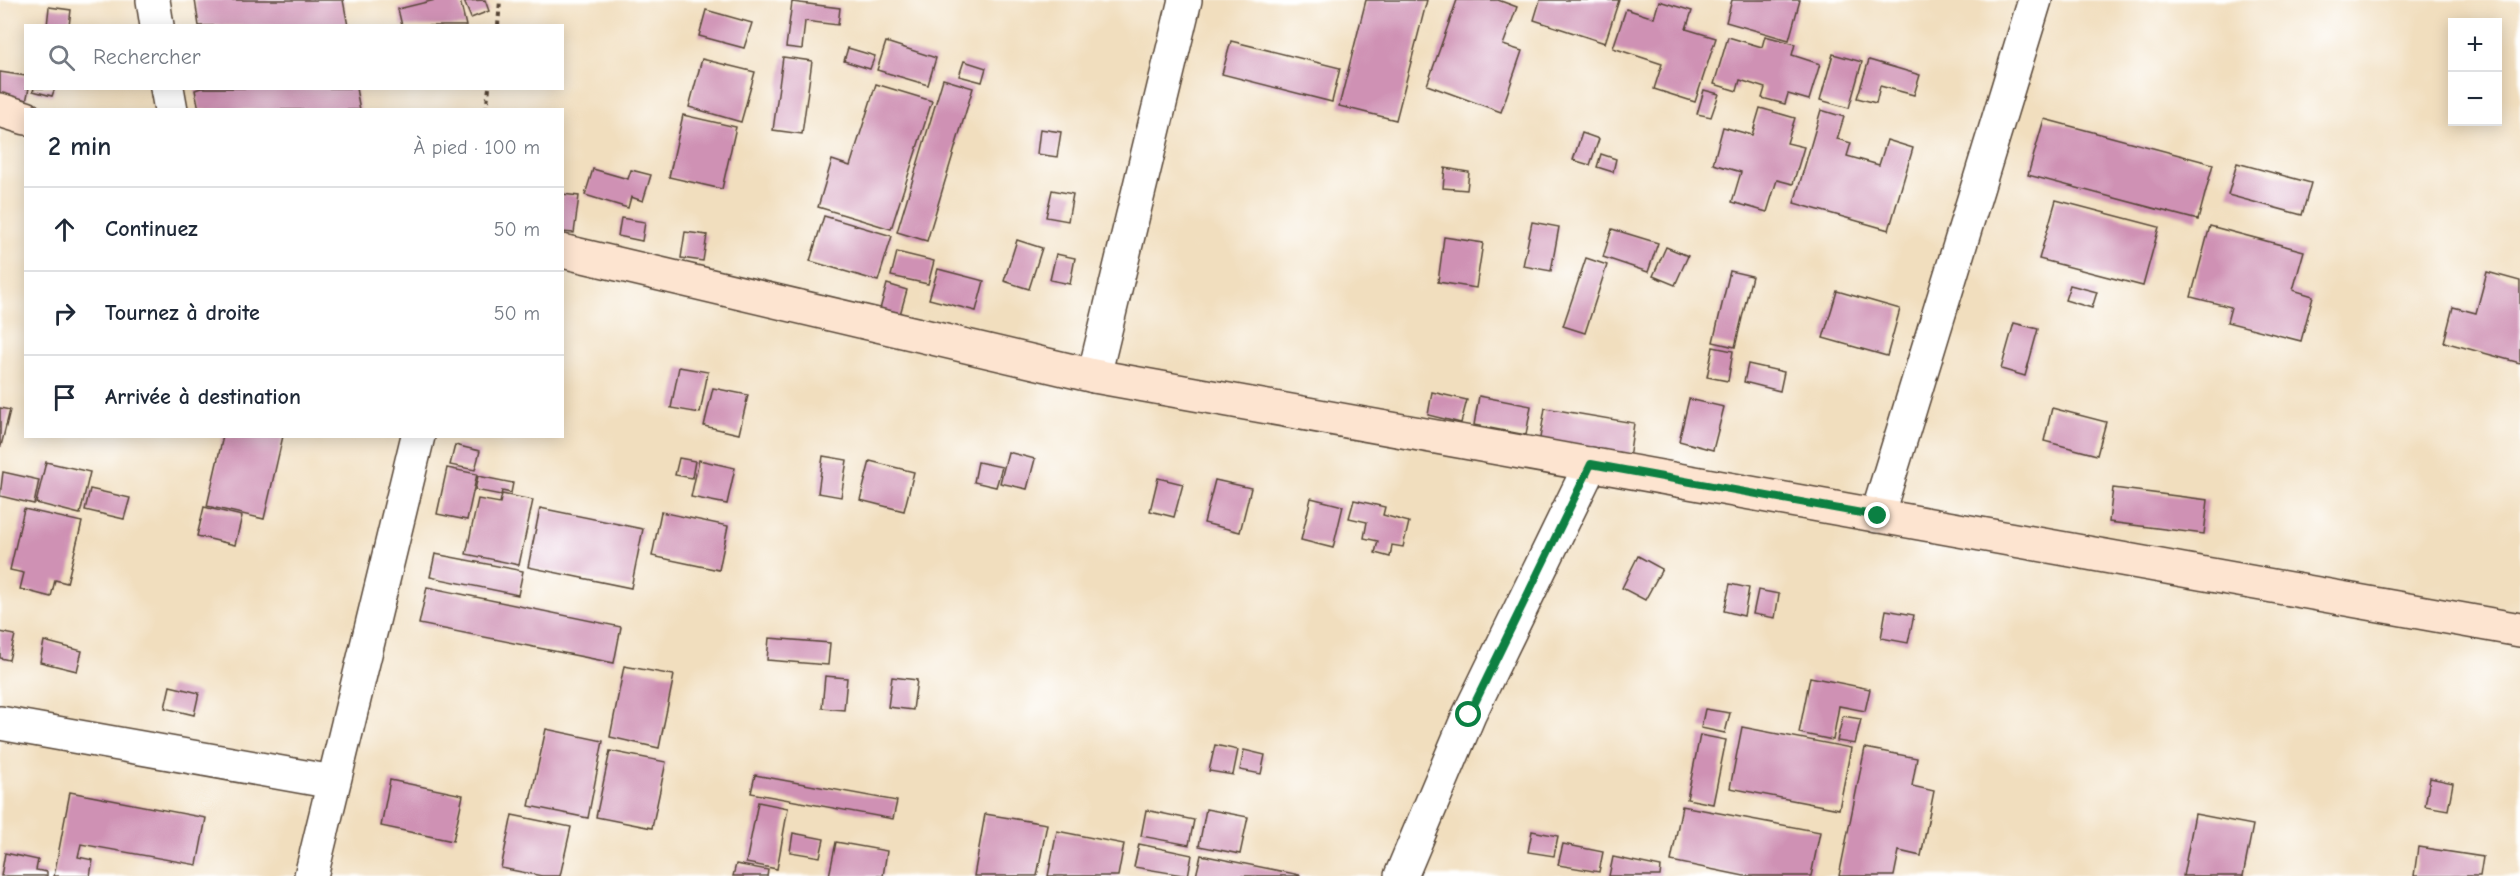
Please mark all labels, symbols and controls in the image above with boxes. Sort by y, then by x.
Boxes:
map controls [2448,18,2502,126]
button: + [2448,18,2502,72]
search box [24,24,564,90]
icon: search [45,41,78,74]
text: Rechercher [93,44,201,70]
button: − [2448,72,2502,126]
text: 2 min [48,132,111,162]
text: À pied · 100 m [414,136,540,159]
icon: ahead [48,213,81,246]
text: Continuez [105,216,198,242]
text: 50 m [494,218,540,241]
icon: right [48,297,81,330]
text: Tournez à droite [105,300,260,326]
text: 50 m [494,302,540,325]
icon: arrive [48,381,81,414]
text: Arrivée à destination [105,384,301,410]
route end [1864,502,1890,528]
route start [1455,701,1481,727]

